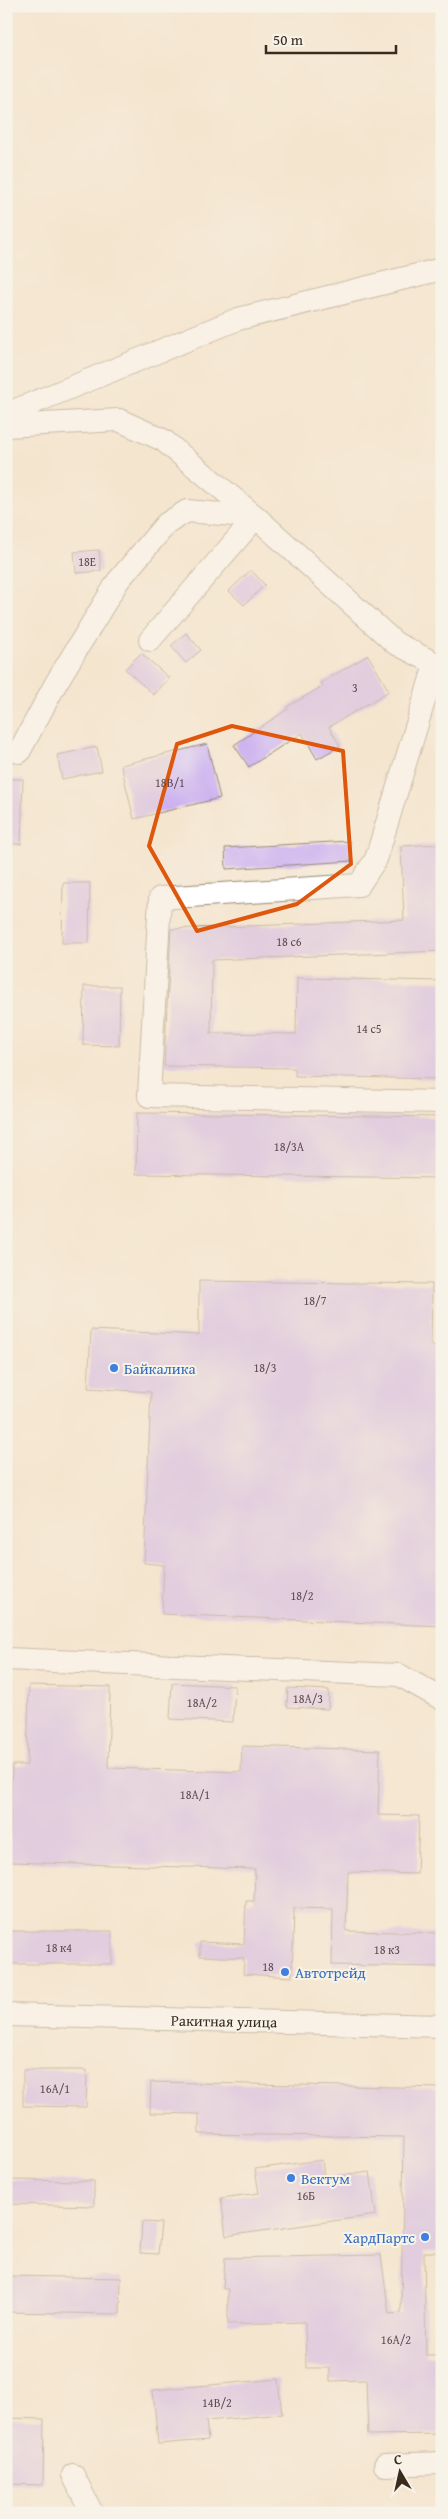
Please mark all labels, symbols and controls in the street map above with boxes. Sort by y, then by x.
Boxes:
scale bar [266,22,396,54]
text: 50 m [273,29,304,50]
house number: 18Е [78,553,96,570]
house number: 3 [352,679,358,696]
house number: 18В/1 [155,774,185,791]
house number: 18 с6 [276,933,302,950]
house number: 14 с5 [356,1020,382,1037]
house number: 18/3А [274,1138,305,1155]
house number: 18/7 [304,1292,327,1309]
place label: Байкалика [124,1358,197,1379]
house number: 18/3 [254,1359,277,1376]
marker: Байкалика [108,1362,120,1374]
house number: 18/2 [291,1587,314,1604]
house number: 18А/3 [293,1690,323,1707]
house number: 18А/2 [187,1694,217,1711]
house number: 18А/1 [180,1786,210,1803]
house number: 18 к4 [46,1939,72,1956]
house number: 18 к3 [374,1941,400,1958]
house number: 18 [262,1958,274,1975]
place label: Автотрейд [295,1962,366,1983]
marker: Автотрейд [279,1966,291,1978]
street label: Ракитная улица [171,2010,278,2032]
house number: 16А/1 [40,2080,70,2097]
place label: Вектум [301,2168,350,2189]
marker: Вектум [285,2172,297,2184]
house number: 16Б [297,2187,315,2204]
place label: ХардПартс [344,2227,415,2248]
marker: ХардПартс [419,2231,431,2243]
house number: 16А/2 [381,2331,411,2348]
house number: 14В/2 [202,2394,232,2411]
north arrow [376,2446,426,2496]
text: С [392,2449,404,2470]

